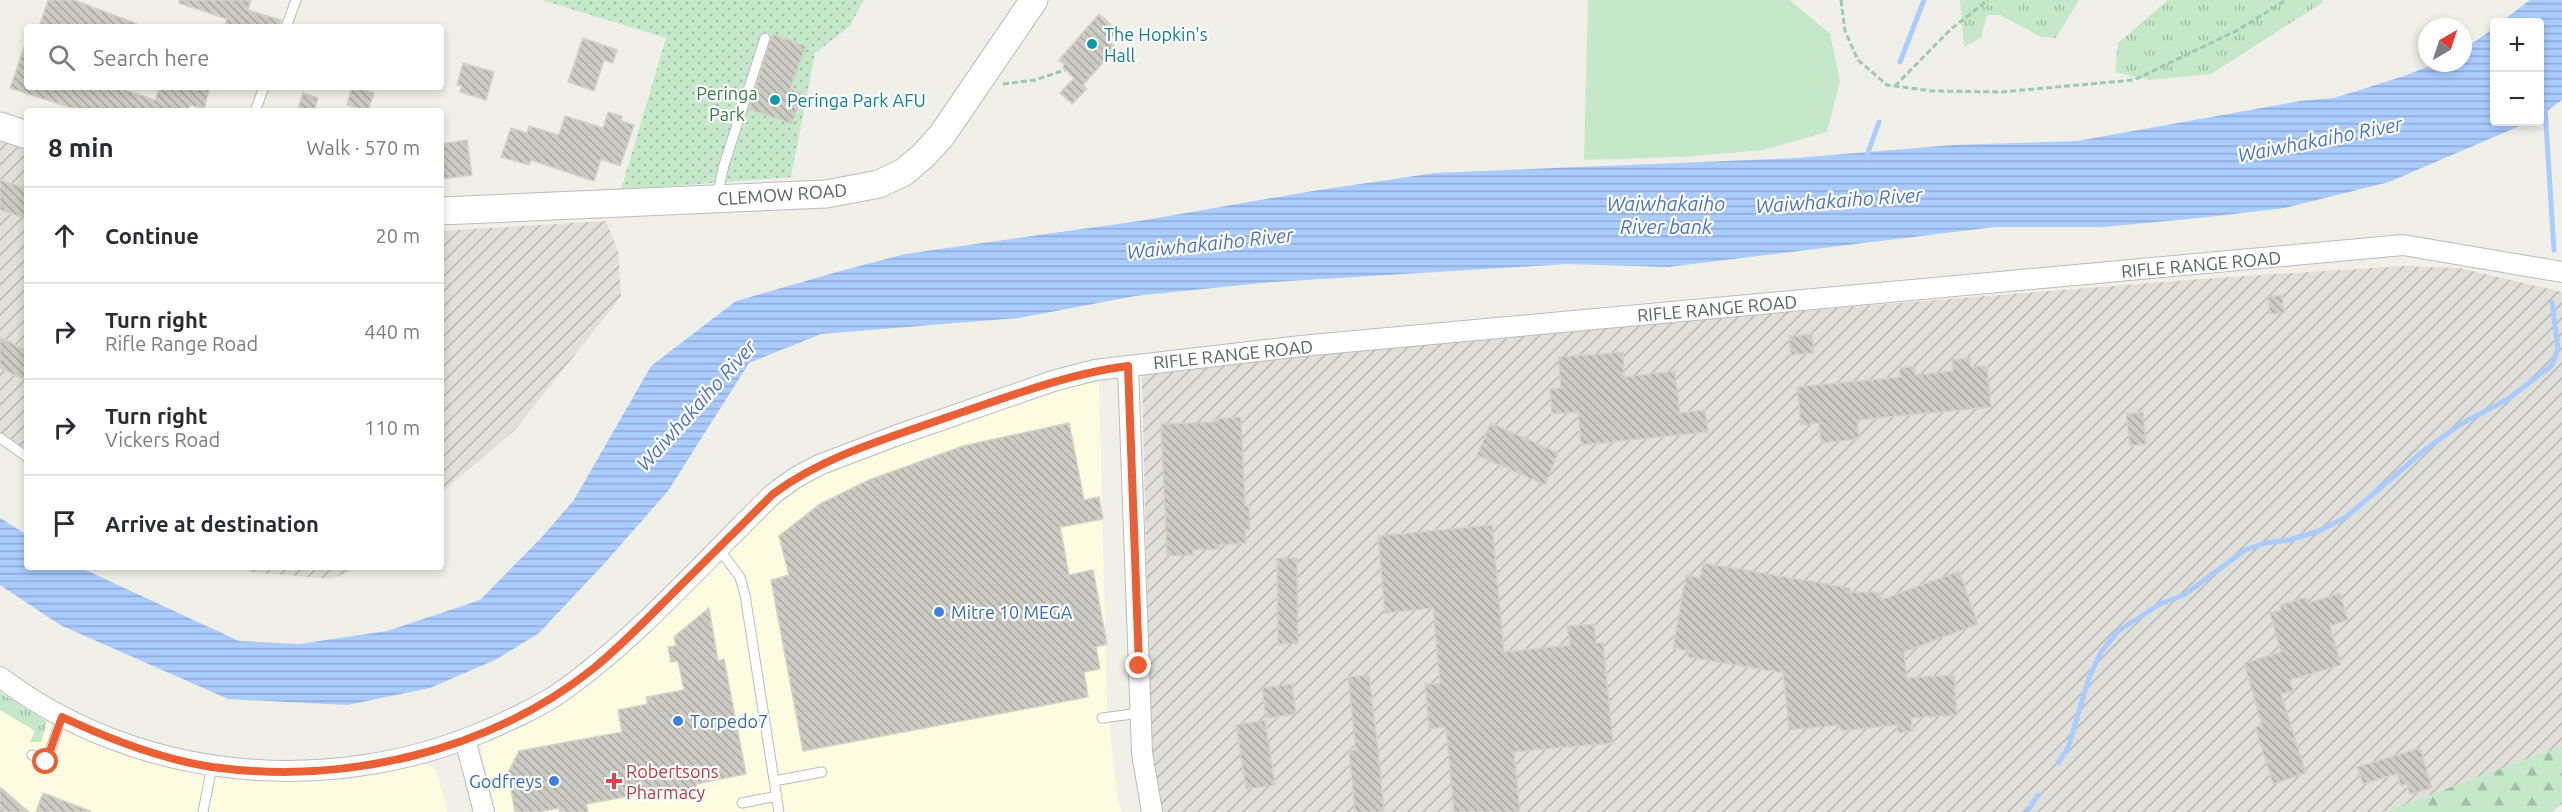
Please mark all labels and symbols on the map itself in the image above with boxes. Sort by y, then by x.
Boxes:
north arrow [2418,18,2472,72]
place label: The Hopkin's Hall [1104,24,1208,65]
marker: The Hopkin's Hall [1085,37,1099,51]
park label: Peringa Park [696,83,758,124]
place label: Peringa Park AFU [787,90,926,110]
marker: Peringa Park AFU [768,93,782,107]
water label: Waiwhakaiho River [2236,111,2406,166]
street label: CLEMOW ROAD [716,179,848,209]
water label: Waiwhakaiho River [1755,183,1925,217]
water label: Waiwhakaiho River bank [1607,192,1725,238]
water label: Waiwhakaiho River [1126,223,1296,263]
street label: RIFLE RANGE ROAD [2120,247,2282,281]
street label: RIFLE RANGE ROAD [1636,291,1798,325]
water label: Waiwhakaiho River [631,334,761,475]
street label: RIFLE RANGE ROAD [1152,336,1314,372]
place label: Mitre 10 MEGA [951,602,1073,622]
marker: Mitre 10 MEGA [932,605,946,619]
route end [1125,652,1151,678]
place label: Torpedo7 [690,711,768,731]
marker: Torpedo7 [671,714,685,728]
route start [32,748,58,774]
place label: Robertsons Pharmacy [626,761,719,802]
place label: Godfreys [469,771,542,791]
marker: Godfreys [547,774,561,788]
marker: Robertsons Pharmacy [607,774,621,788]

